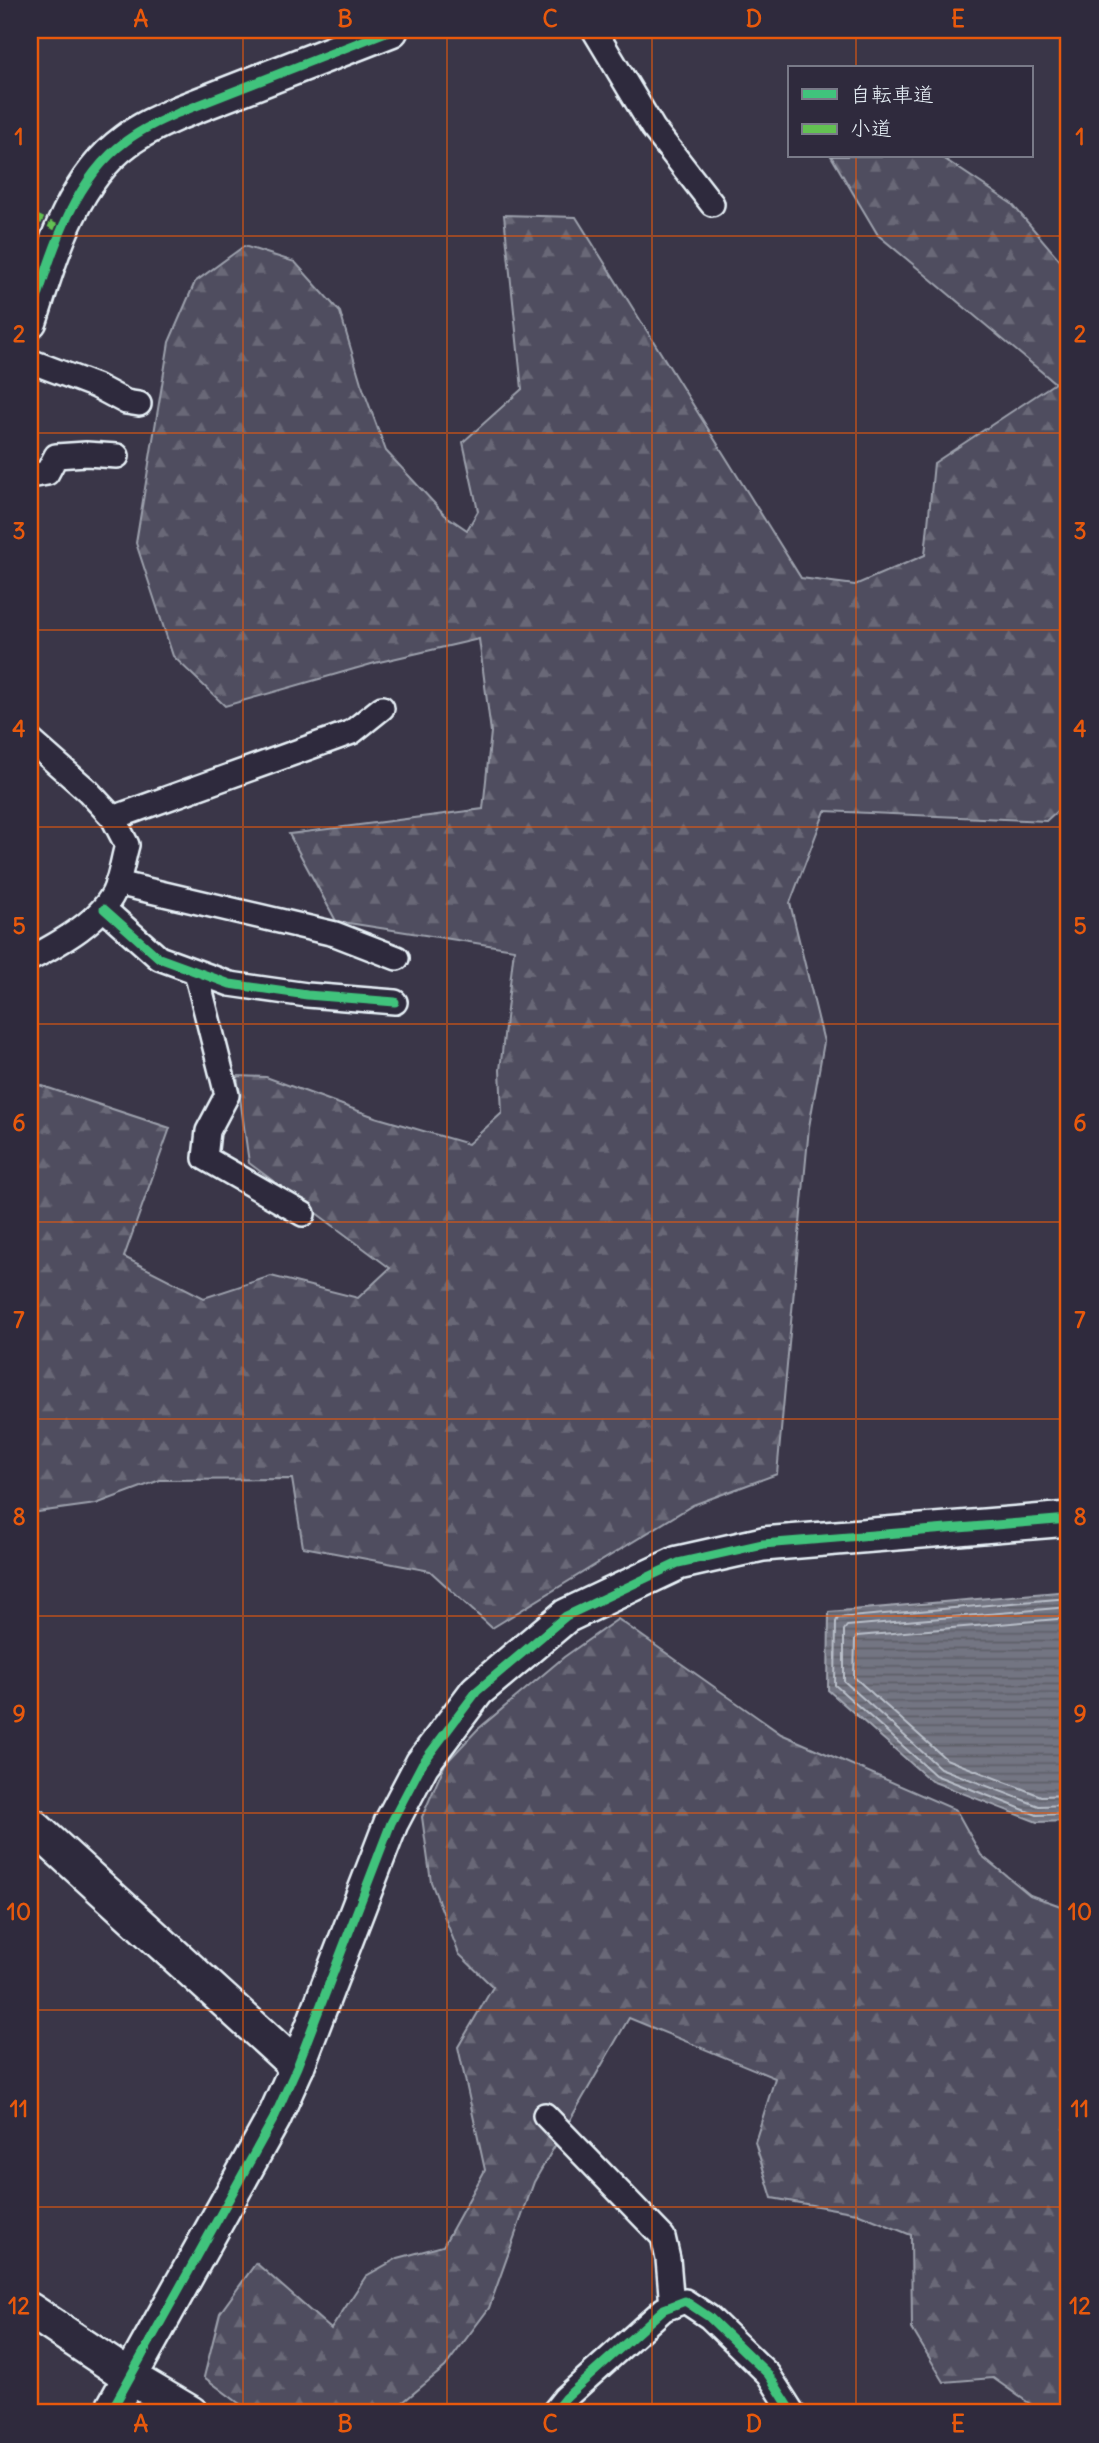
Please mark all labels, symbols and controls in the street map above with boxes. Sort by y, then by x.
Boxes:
text: A [134,4,149,33]
text: B [337,4,353,33]
text: C [542,4,558,33]
text: D [746,4,762,33]
text: E [951,4,965,33]
legend [788,66,1032,158]
text: 自転車道 [850,81,934,108]
text: 小道 [850,115,892,142]
text: 1 [14,122,24,151]
text: 1 [1075,122,1085,151]
text: 2 [13,319,26,348]
text: 2 [1074,319,1087,348]
text: 3 [12,516,26,545]
text: 3 [1073,516,1087,545]
text: 4 [12,714,26,743]
text: 4 [1073,714,1087,743]
text: 5 [12,911,26,940]
text: 5 [1073,911,1087,940]
text: 6 [12,1108,26,1137]
text: 6 [1073,1108,1087,1137]
text: 7 [13,1305,25,1334]
text: 7 [1074,1305,1086,1334]
text: 8 [12,1502,26,1531]
text: 8 [1073,1502,1087,1531]
text: 9 [12,1699,26,1728]
text: 9 [1073,1699,1087,1728]
text: 10 [7,1897,31,1926]
text: 10 [1068,1897,1092,1926]
text: 11 [10,2094,28,2123]
text: 11 [1071,2094,1089,2123]
text: 12 [8,2291,30,2320]
text: 12 [1069,2291,1091,2320]
text: A [134,2409,149,2438]
text: B [337,2409,353,2438]
text: C [542,2409,558,2438]
text: D [746,2409,762,2438]
text: E [951,2409,965,2438]

